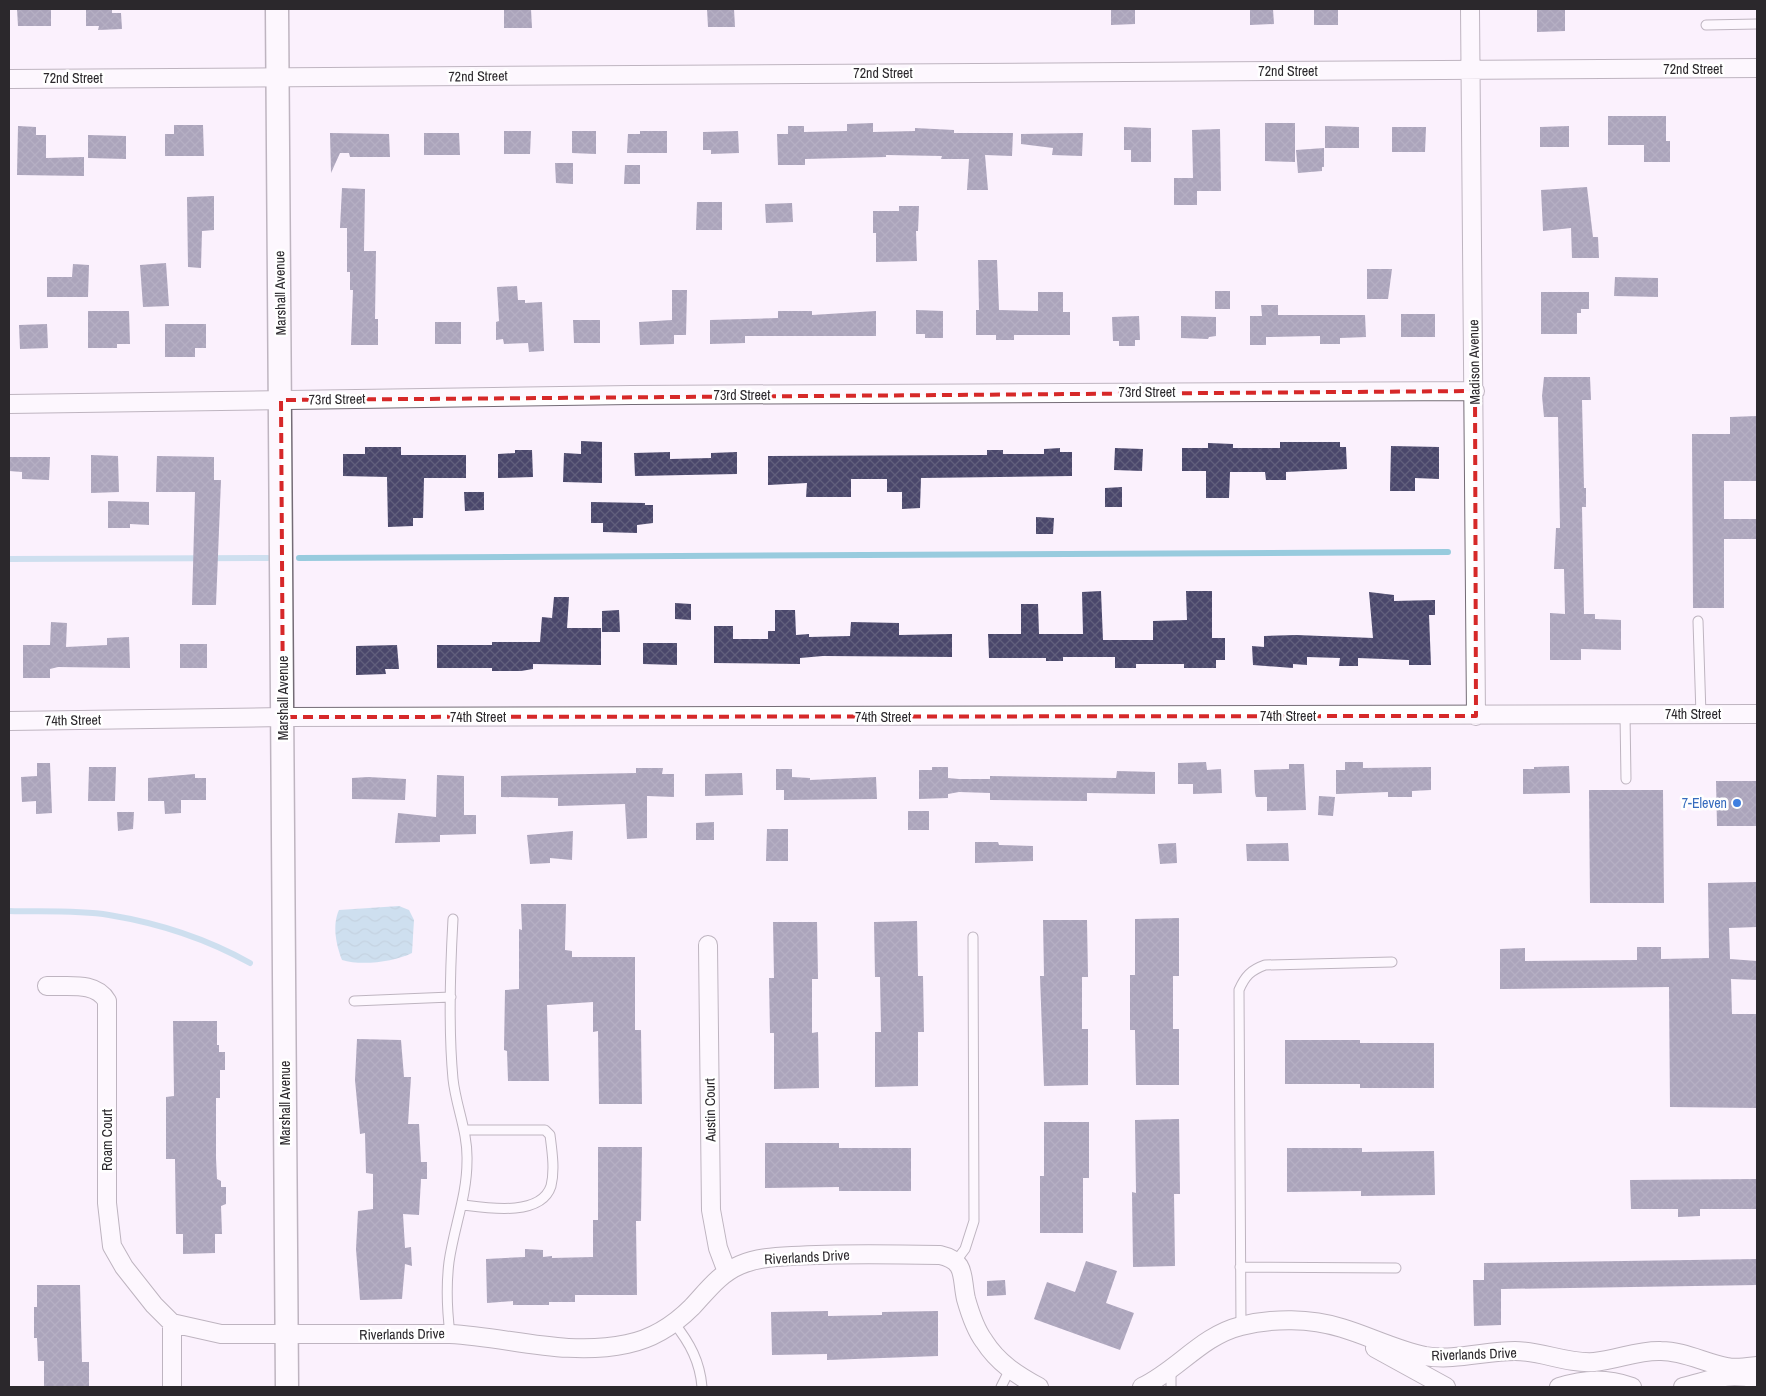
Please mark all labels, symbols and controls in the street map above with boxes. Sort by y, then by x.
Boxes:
street label: 72nd Street [1663,60,1723,78]
street label: 72nd Street [1258,62,1318,80]
street label: 72nd Street [853,64,913,82]
street label: 72nd Street [448,66,508,86]
street label: 72nd Street [43,69,103,87]
street label: Marshall Avenue [270,251,290,335]
street label: Madison Avenue [1464,319,1484,405]
street label: 73rd Street [1119,383,1175,401]
street label: 73rd Street [714,386,770,404]
street label: 73rd Street [308,390,366,408]
street label: Marshall Avenue [274,656,292,740]
street label: 74th Street [1665,705,1721,723]
street label: 74th Street [1260,707,1316,725]
street label: 74th Street [450,708,506,726]
street label: 74th Street [855,708,911,726]
street label: 74th Street [45,711,101,729]
place label: 7-Eleven [1682,794,1727,812]
marker: 7-Eleven [1731,797,1743,809]
street label: Marshall Avenue [276,1061,294,1145]
street label: Austin Court [700,1078,720,1143]
street label: Roam Court [98,1109,116,1171]
street label: Riverlands Drive [764,1246,850,1268]
street label: Riverlands Drive [359,1324,445,1344]
street label: Riverlands Drive [1431,1344,1517,1364]

